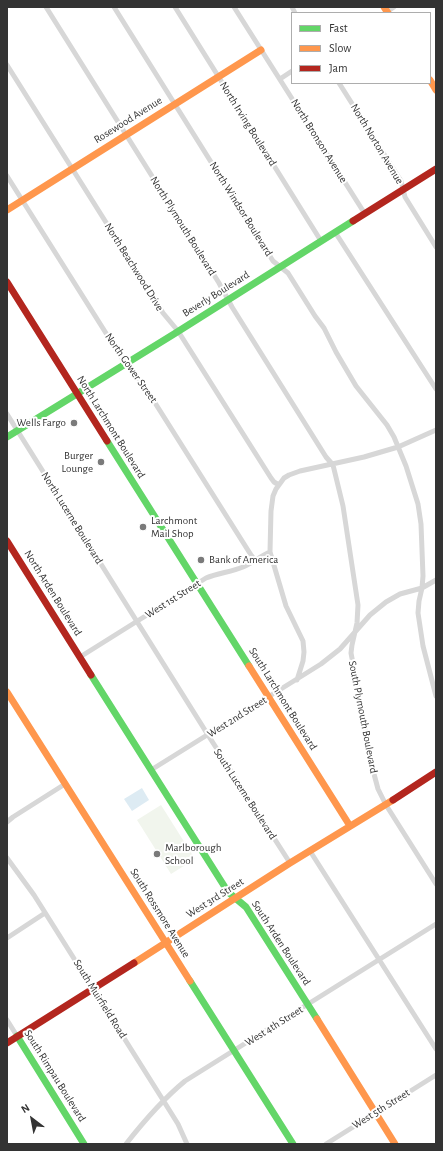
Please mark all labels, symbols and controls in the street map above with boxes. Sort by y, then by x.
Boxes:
legend [291,12,431,84]
text: Fast [329,22,348,34]
text: Slow [329,42,351,54]
text: Jam [329,62,348,74]
street label: North Irving Boulevard [217,79,279,169]
street label: Rosewood Avenue [91,94,165,146]
street label: North Bronson Avenue [288,97,350,185]
street label: North Norton Avenue [348,101,406,187]
street label: North Windsor Boulevard [207,159,275,259]
street label: North Plymouth Boulevard [147,174,219,278]
street label: North Beachwood Drive [102,221,166,313]
street label: Beverly Boulevard [180,268,252,320]
street label: North Gower Street [102,330,160,406]
street label: North Larchmont Boulevard [74,373,148,481]
place label: Wells Fargo [17,416,66,430]
marker: Wells Fargo [69,418,79,428]
place label: Burger Lounge [62,449,93,475]
marker: Burger Lounge [96,457,106,467]
street label: North Lucerne Boulevard [38,470,106,566]
place label: Larchmont Mail Shop [151,514,197,540]
marker: Larchmont Mail Shop [138,522,148,532]
street label: North Arden Boulevard [21,548,85,638]
place label: Bank of America [209,553,278,567]
marker: Bank of America [196,555,206,565]
street label: West 1st Street [143,577,203,621]
street label: South Larchmont Boulevard [246,645,320,753]
street label: South Plymouth Boulevard [346,660,380,774]
street label: West 2nd Street [205,693,269,741]
street label: South Lucerne Boulevard [211,746,279,842]
place label: Marlborough School [165,841,221,867]
marker: Marlborough School [152,849,162,859]
street label: South Rossmore Avenue [127,866,193,960]
street label: West 3rd Street [184,875,246,921]
street label: South Arden Boulevard [249,898,313,988]
street label: South Muirfield Road [70,957,130,1041]
street label: West 4th Street [243,1003,305,1049]
street label: South Rimpau Boulevard [21,1028,89,1124]
street label: West 5th Street [350,1086,412,1132]
north arrow [12,1099,52,1139]
text: N [19,1102,32,1115]

